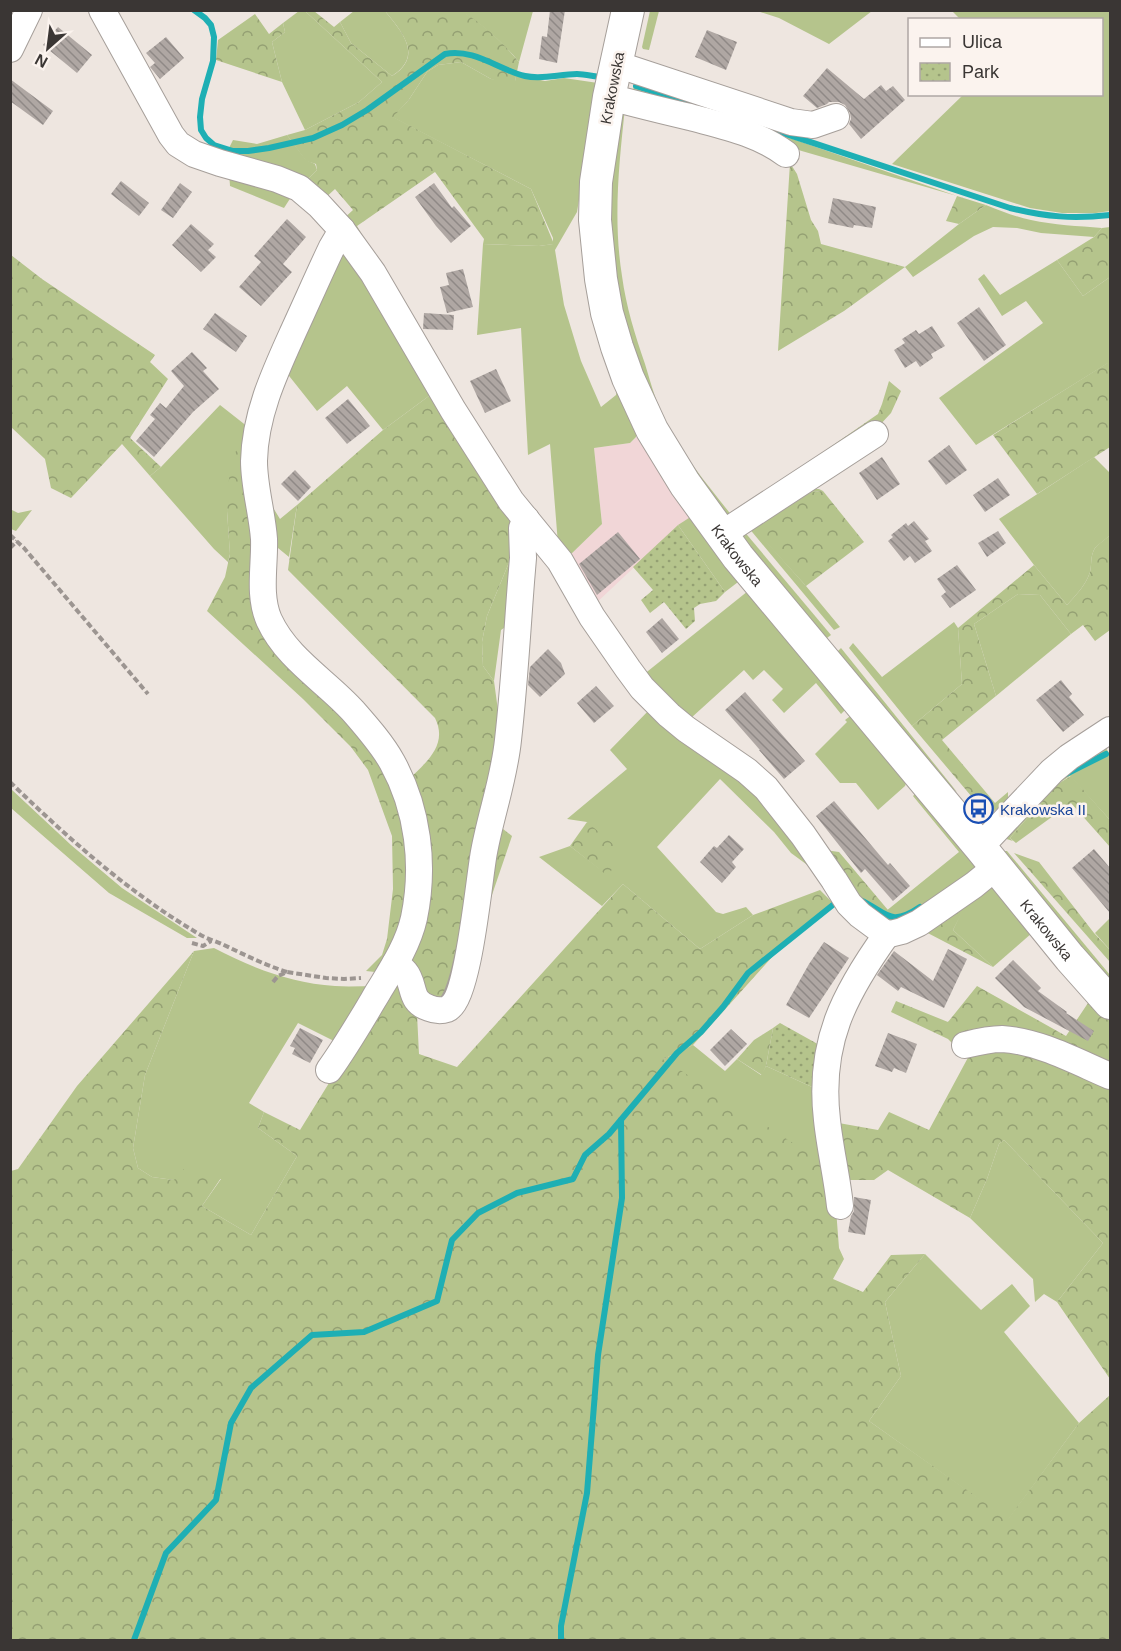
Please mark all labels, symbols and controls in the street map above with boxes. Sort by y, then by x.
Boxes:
north arrow [18,18,78,78]
legend [908,18,1103,96]
text: Ulica [962,32,1003,52]
street label: Krakowska [597,50,627,126]
text: N [32,51,50,71]
text: Park [962,62,1000,82]
street label: Krakowska [708,521,767,590]
bus stop icon: Krakowska II [963,793,995,825]
place label: Krakowska II [1000,801,1086,818]
street label: Krakowska [1017,896,1077,964]

